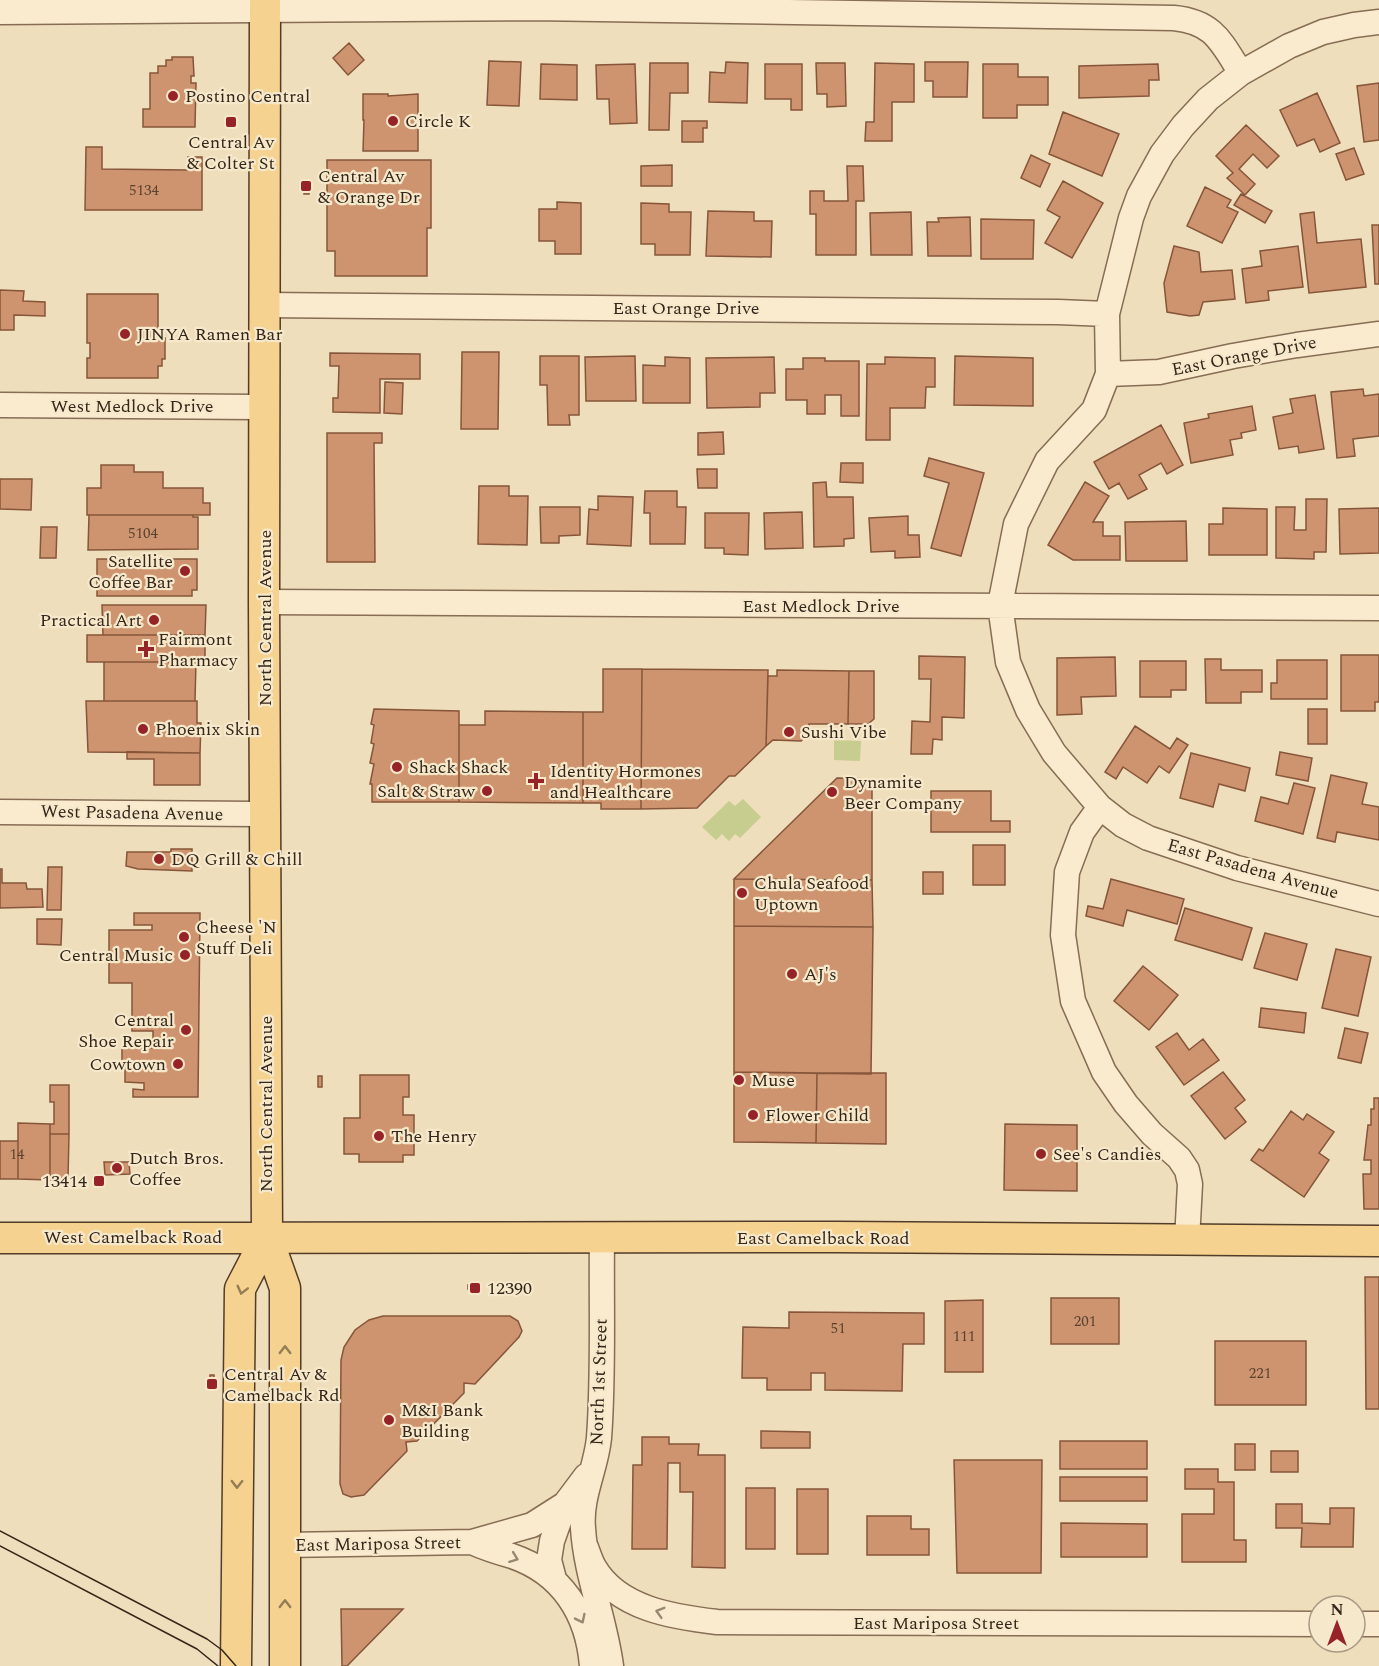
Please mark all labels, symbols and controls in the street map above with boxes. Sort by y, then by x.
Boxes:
place label: Postino Central [185,83,310,110]
marker: Postino Central [166,89,180,103]
place label: Circle K [405,108,471,135]
marker: Circle K [386,114,400,128]
marker: Central Av & Colter St [224,115,238,129]
place label: Central Av & Colter St [187,129,275,177]
place label: Central Av & Orange Dr [318,163,420,211]
house number: 5134 [129,179,159,202]
marker: Central Av & Orange Dr [299,179,313,193]
street label: East Orange Drive [613,295,760,322]
place label: JINYA Ramen Bar [137,321,283,348]
marker: JINYA Ramen Bar [118,327,132,341]
street label: East Orange Drive [1169,329,1319,383]
street label: West Medlock Drive [51,393,213,420]
house number: 5104 [128,522,158,545]
street label: North Central Avenue [252,530,279,706]
place label: Satellite Coffee Bar [88,548,173,596]
marker: Satellite Coffee Bar [178,564,192,578]
street label: East Medlock Drive [742,593,900,620]
place label: Practical Art [40,607,142,634]
marker: Practical Art [147,613,161,627]
place label: Fairmont Pharmacy [158,626,239,674]
marker: Fairmont Pharmacy [139,642,153,656]
place label: Phoenix Skin [155,716,260,743]
place label: Sushi Vibe [801,719,887,746]
marker: Phoenix Skin [136,722,150,736]
marker: Sushi Vibe [782,725,796,739]
place label: Shack Shack [409,754,508,781]
place label: Identity Hormones and Healthcare [550,758,701,806]
marker: Shack Shack [390,760,404,774]
place label: Dynamite Beer Company [844,769,963,817]
marker: Identity Hormones and Healthcare [527,772,545,790]
place label: Salt & Straw [377,778,475,805]
marker: Salt & Straw [480,784,494,798]
marker: Dynamite Beer Company [825,785,839,799]
street label: West Pasadena Avenue [40,798,224,828]
street label: East Pasadena Avenue [1164,832,1342,906]
place label: DQ Grill & Chill [171,846,303,873]
marker: DQ Grill & Chill [152,852,166,866]
place label: Chula Seafood Uptown [754,870,869,918]
marker: Chula Seafood Uptown [735,886,749,900]
place label: Cheese 'N Stuff Deli [196,914,277,962]
marker: Cheese 'N Stuff Deli [177,930,191,944]
place label: Central Music [59,942,173,969]
marker: Central Music [178,948,192,962]
place label: AJ's [804,961,837,988]
marker: AJ's [785,967,799,981]
place label: Central Shoe Repair [78,1007,174,1055]
street label: North Central Avenue [253,1016,280,1192]
marker: Central Shoe Repair [179,1023,193,1037]
place label: Cowtown [90,1051,166,1078]
marker: Cowtown [171,1057,185,1071]
place label: Muse [751,1067,795,1094]
marker: Muse [732,1073,746,1087]
place label: Flower Child [765,1102,869,1129]
marker: Flower Child [746,1108,760,1122]
place label: The Henry [391,1123,478,1150]
marker: The Henry [372,1129,386,1143]
place label: See's Candies [1053,1141,1162,1168]
house number: 14 [9,1143,25,1166]
place label: Dutch Bros. Coffee [129,1145,224,1193]
marker: See's Candies [1034,1147,1048,1161]
marker: Dutch Bros. Coffee [110,1161,124,1175]
place label: 13414 [42,1168,87,1195]
marker: 13414 [92,1174,106,1188]
street label: West Camelback Road [44,1224,222,1251]
street label: East Camelback Road [736,1225,910,1252]
place label: 12390 [487,1275,532,1302]
marker: 12390 [468,1281,482,1295]
one-way arrow [237,1285,250,1295]
house number: 201 [1074,1310,1096,1333]
house number: 51 [830,1317,846,1340]
street label: North 1st Street [583,1318,615,1446]
house number: 111 [953,1325,975,1348]
one-way arrow [279,1346,291,1355]
place label: Central Av & Camelback Rd [224,1361,339,1409]
house number: 221 [1249,1362,1271,1385]
marker: Central Av & Camelback Rd [205,1377,219,1391]
place label: M&I Bank Building [401,1397,483,1445]
marker: M&I Bank Building [382,1413,396,1427]
one-way arrow [231,1480,243,1489]
street label: East Mariposa Street [295,1529,461,1559]
one-way arrow [508,1551,519,1564]
north arrow [1307,1594,1367,1654]
text: N [1330,1598,1344,1622]
one-way arrow [279,1599,291,1608]
one-way arrow [655,1607,666,1619]
street label: East Mariposa Street [853,1610,1019,1637]
one-way arrow [573,1613,585,1624]

